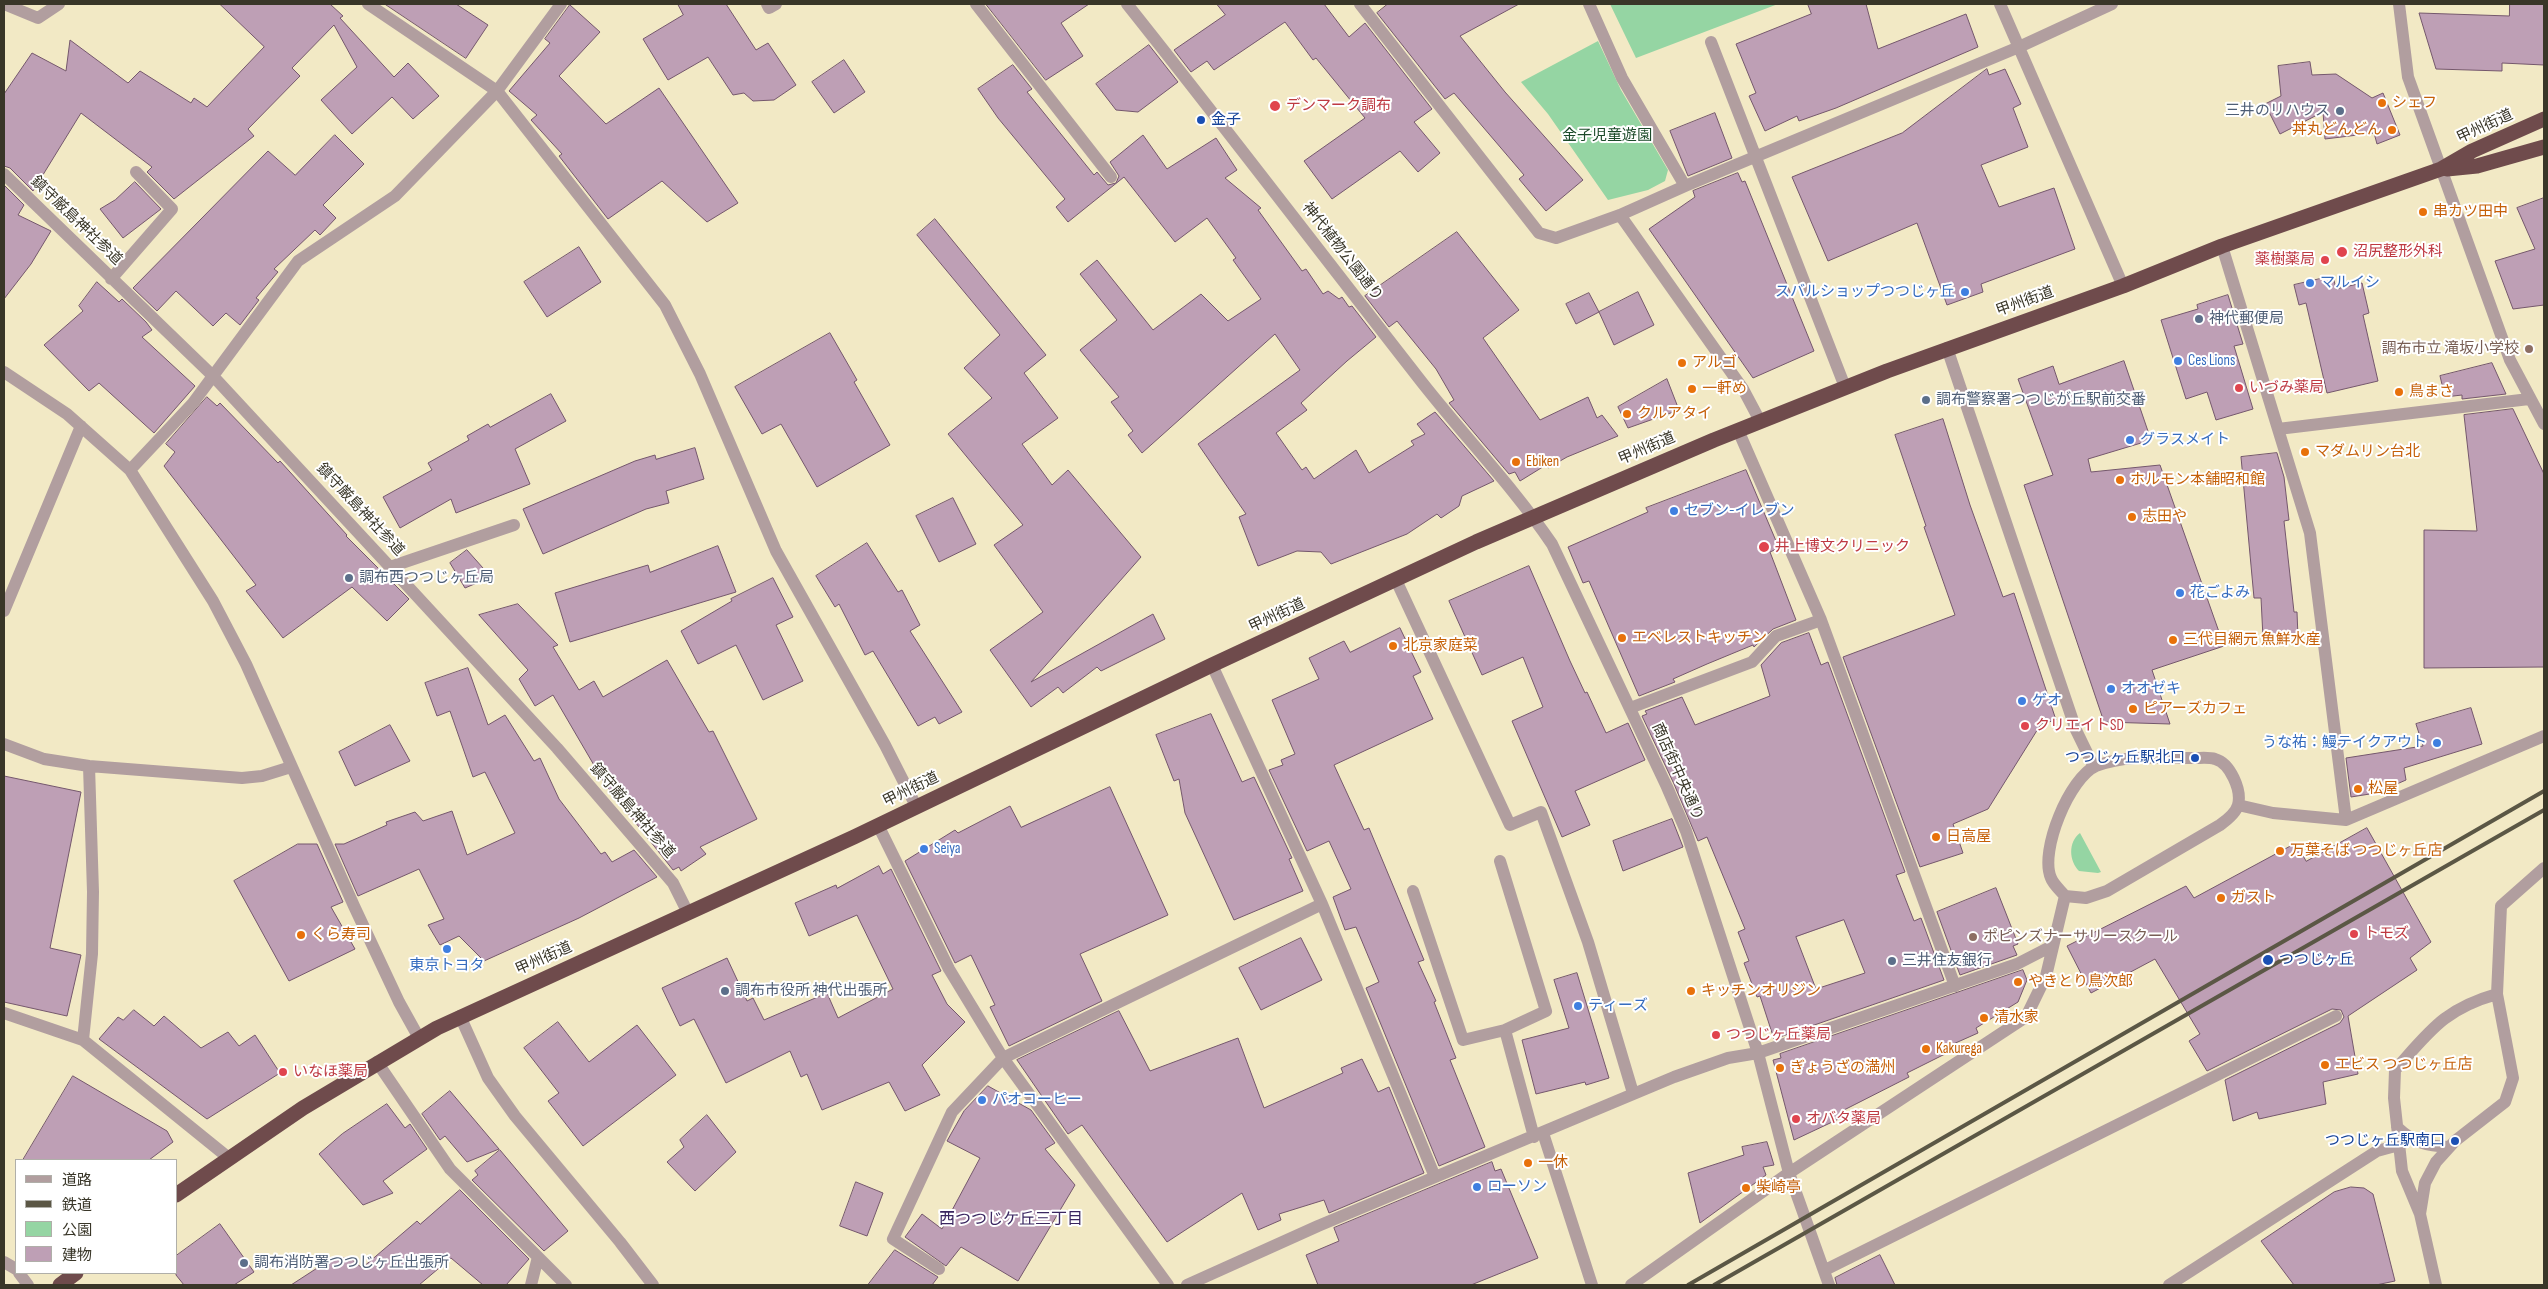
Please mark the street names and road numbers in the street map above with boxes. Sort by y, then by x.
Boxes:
street label: 甲州街道 [2454,106,2516,148]
street label: 鎮守厳島神社参道 [27,173,125,269]
street label: 神代植物公園通り [1298,199,1386,305]
street label: 甲州街道 [1994,283,2056,321]
street label: 甲州街道 [1616,429,1678,469]
street label: 鎮守厳島神社参道 [312,460,408,560]
street label: 甲州街道 [1246,595,1308,637]
street label: 商店街中央通り [1647,720,1707,824]
street label: 鎮守厳島神社参道 [586,760,678,862]
street label: 甲州街道 [880,769,942,811]
street label: 甲州街道 [513,939,575,979]

